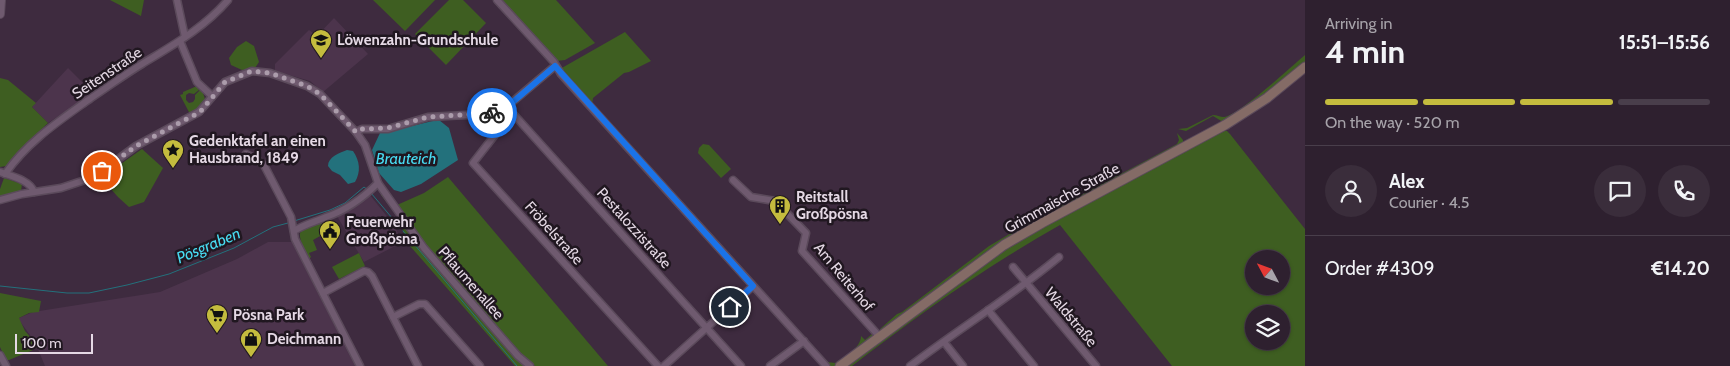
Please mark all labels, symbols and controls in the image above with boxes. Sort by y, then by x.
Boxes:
text: Arriving in [1325,14,1392,33]
school or university icon: Löwenzahn-Grundschule [309,28,333,59]
place label: Löwenzahn-Grundschule [337,31,498,49]
text: 15:51–15:56 [1619,31,1710,54]
text: 4 min [1325,32,1405,71]
street label: Seitenstraße [69,43,145,103]
courier [467,88,517,138]
icon: bike [478,99,506,127]
text: On the way · 520 m [1325,113,1459,132]
place label: Gedenktafel an einen Hausbrand, 1849 [189,132,326,167]
place icon: Gedenktafel an einen Hausbrand, 1849 [161,138,185,169]
water label: Brauteich [376,149,436,168]
pin [81,150,123,192]
icon: bag [88,157,116,185]
street label: Grimmaische Straße [1001,159,1123,237]
button: person [1325,165,1377,217]
button: chat [1594,165,1646,217]
button: phone [1658,165,1710,217]
text: Alex [1389,170,1425,193]
street label: Pestalozzistraße [593,184,675,272]
place label: Reitstall Großpösna [796,188,868,223]
text: Courier · 4.5 [1389,193,1470,212]
building icon: Reitstall Großpösna [768,194,792,225]
street label: Fröbelstraße [521,198,587,269]
place label: Feuerwehr Großpösna [346,213,418,248]
public building icon: Feuerwehr Großpösna [318,219,342,250]
water label: Pösgraben [173,224,243,267]
street label: Am Reiterhof [810,239,878,315]
street label: Pflaumenallee [434,243,508,323]
north arrow [1245,250,1290,295]
map controls [1245,250,1290,350]
text: Order #4309 [1325,257,1435,280]
text: €14.20 [1651,257,1710,280]
street label: Waldstraße [1041,284,1101,351]
pin [709,286,751,328]
icon: home [716,293,744,321]
supermarket icon: Pösna Park [205,303,229,334]
button: layers [1245,305,1290,350]
place label: Pösna Park [233,306,305,324]
shop icon: Deichmann [239,327,263,358]
place label: Deichmann [267,330,341,348]
scale bar [15,331,92,354]
text: 100 m [22,334,62,352]

